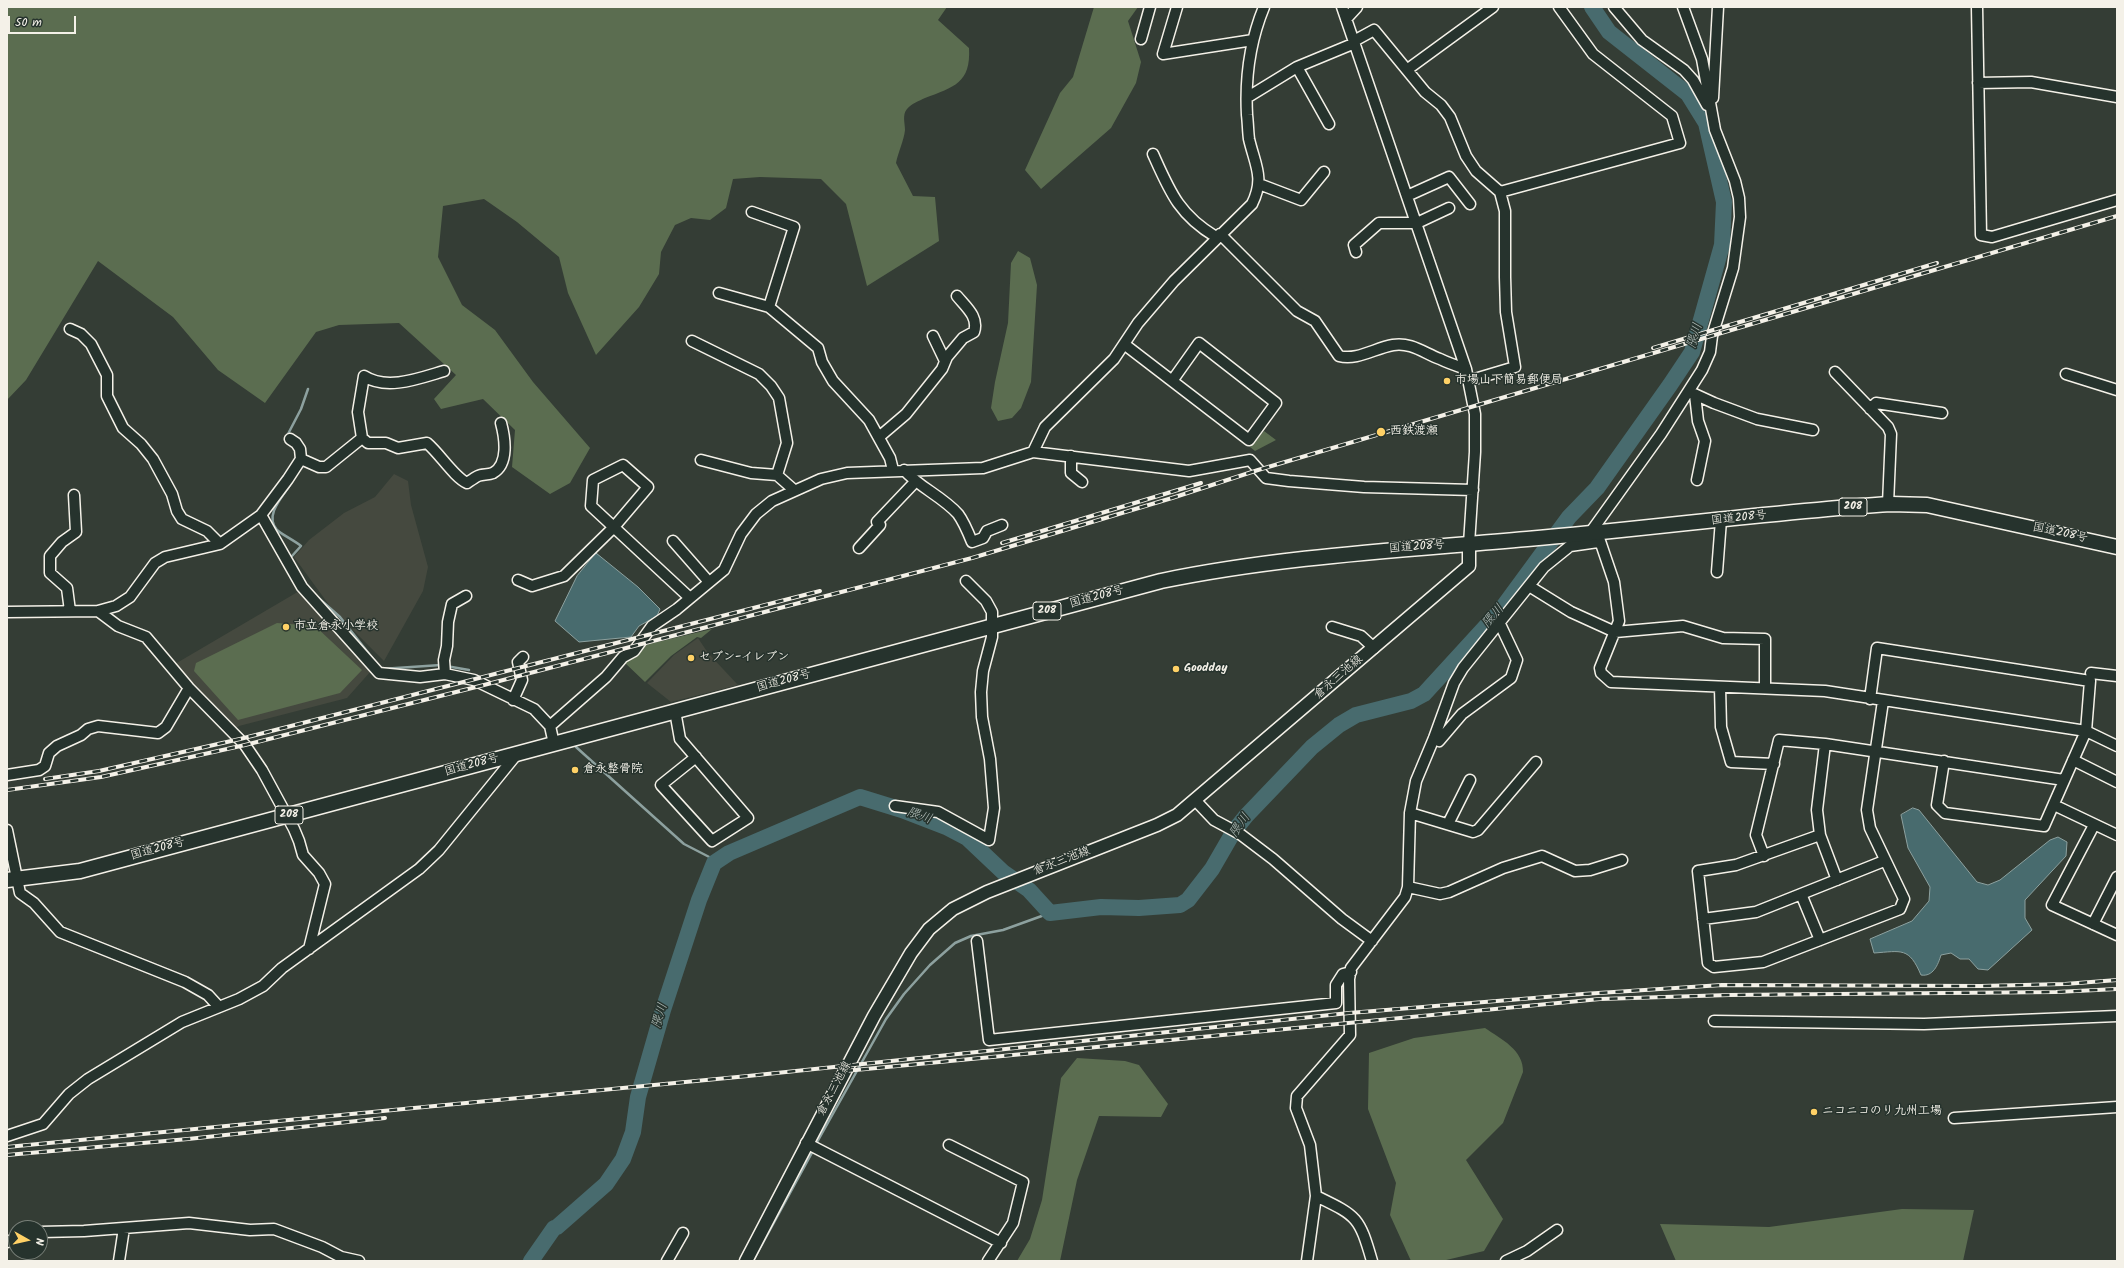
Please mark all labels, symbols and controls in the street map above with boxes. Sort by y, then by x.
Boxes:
scale bar [10,8,78,34]
text: 50 m [15,13,42,32]
water label: 隈川 [1685,321,1707,351]
place label: 市場山下簡易郵便局 [1455,374,1563,388]
marker: 市場山下簡易郵便局 [1442,376,1452,386]
place label: 西鉄渡瀬 [1390,425,1438,439]
marker: 西鉄渡瀬 [1375,426,1387,438]
road number: 208 [1839,498,1867,516]
street label: 国道208号 [1710,509,1768,529]
street label: 国道208号 [2031,521,2089,547]
street label: 国道208号 [1388,539,1446,557]
street label: 国道208号 [1068,584,1126,612]
road number: 208 [1033,602,1061,620]
water label: 隈川 [1480,602,1508,632]
place label: 市立倉永小学校 [294,620,378,634]
marker: 市立倉永小学校 [281,622,291,632]
place label: セブン-イレブン [699,651,789,665]
marker: セブン-イレブン [686,653,696,663]
street label: 倉永三池線 [1312,653,1366,703]
place label: Goodday [1184,662,1227,676]
marker: Goodday [1171,664,1181,674]
street label: 国道208号 [755,668,813,696]
street label: 国道208号 [443,752,501,780]
place label: 倉永整骨院 [583,763,643,777]
marker: 倉永整骨院 [570,765,580,775]
water label: 隈川 [904,805,934,829]
road number: 208 [275,806,303,824]
water label: 隈川 [1227,811,1255,841]
street label: 国道208号 [129,836,187,864]
street label: 倉永三池線 [1031,845,1093,879]
water label: 隈川 [650,1001,672,1031]
street label: 倉永三池線 [815,1059,855,1119]
place label: ニコニコのり九州工場 [1822,1105,1942,1119]
marker: ニコニコのり九州工場 [1809,1107,1819,1117]
north arrow [8,1220,48,1260]
text: N [29,1237,48,1246]

